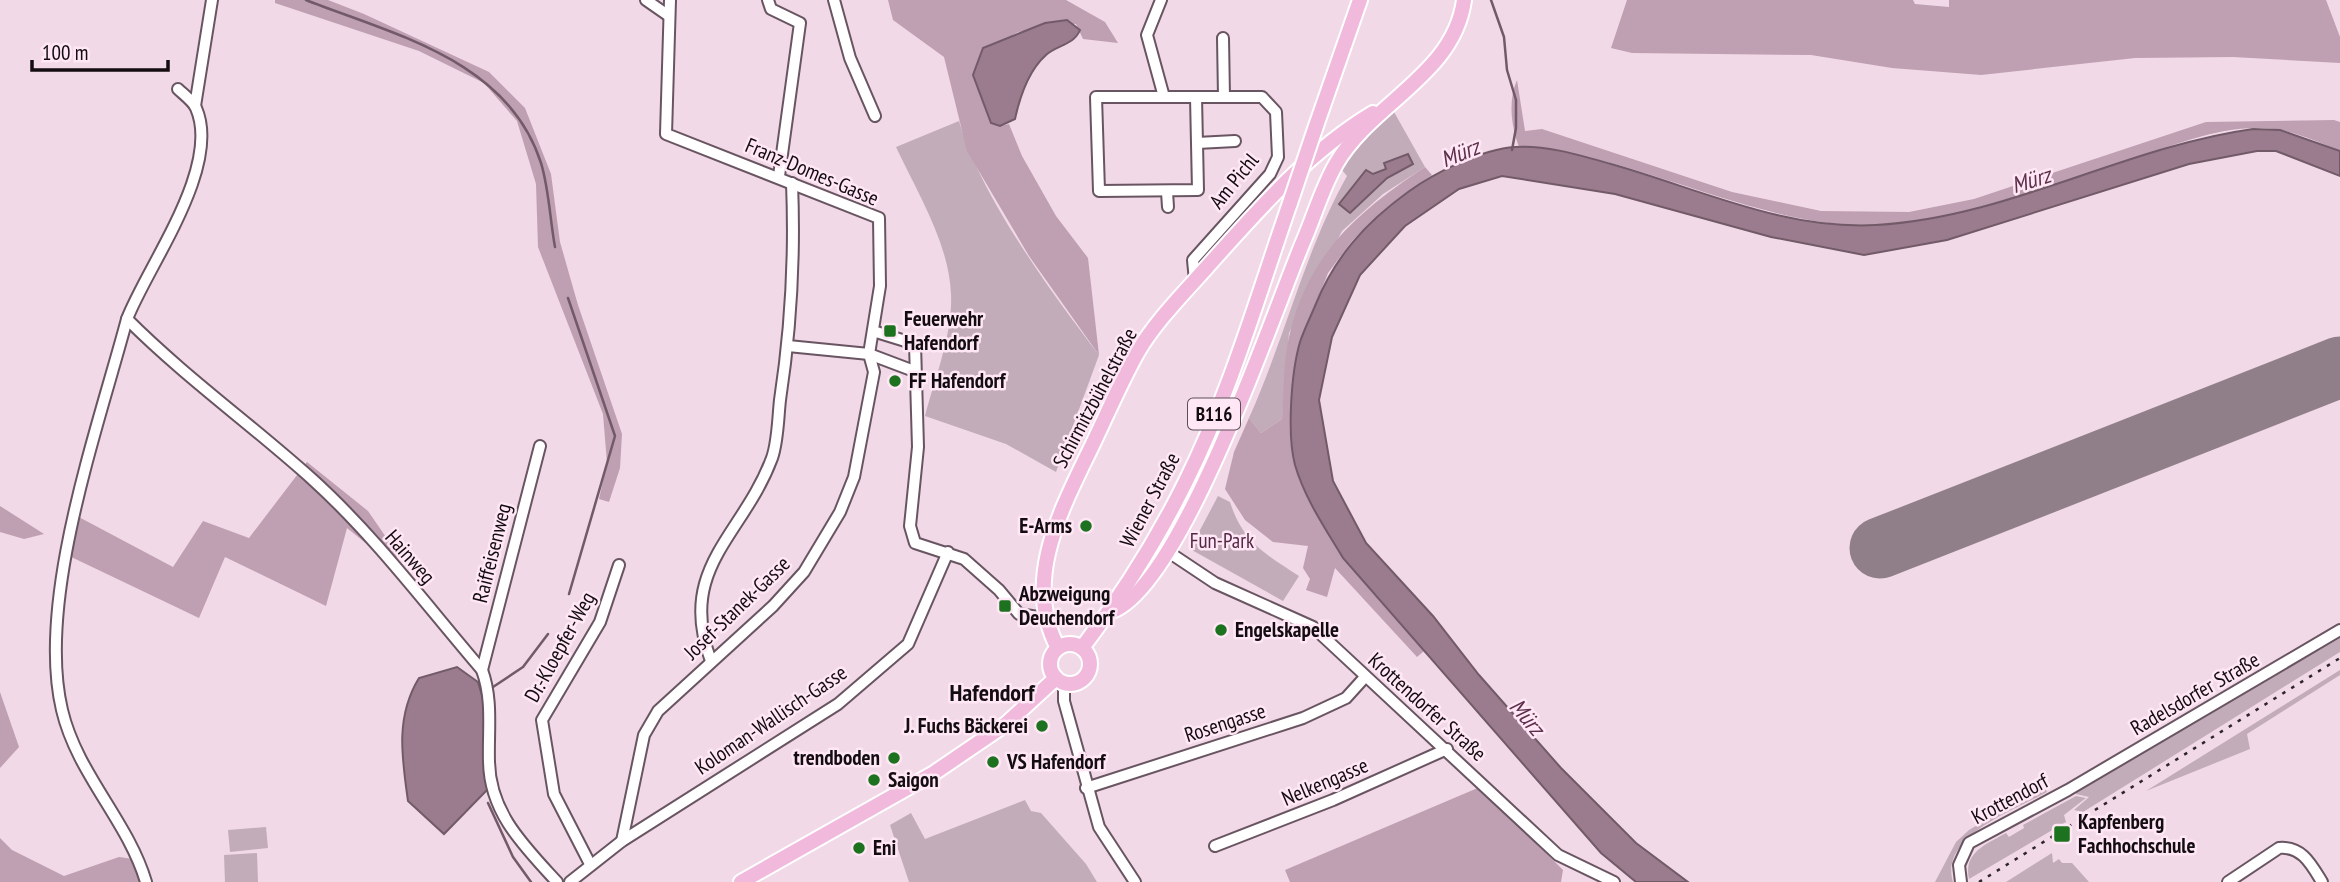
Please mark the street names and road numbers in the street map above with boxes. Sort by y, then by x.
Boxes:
street label: Franz-Domes-Gasse [741,131,883,212]
street label: Am Pichl [1203,147,1264,214]
street label: Schirmitzbühelstraße [1046,323,1143,472]
road number: B116 [1188,398,1240,430]
street label: Wiener Straße [1113,448,1186,552]
street label: Raiffeisenweg [466,500,517,605]
street label: Hainweg [379,524,441,589]
street label: Josef-Stanek-Gasse [677,550,796,666]
street label: Dr.-Kloepfer-Weg [518,587,601,707]
street label: Krottendorfer Straße [1363,646,1492,767]
street label: Radelsdorfer Straße [2126,646,2264,741]
street label: Koloman-Wallisch-Gasse [690,659,852,780]
street label: Rosengasse [1181,697,1269,748]
street label: Nelkengasse [1278,751,1372,812]
street label: Krottendorf [1967,767,2053,830]

